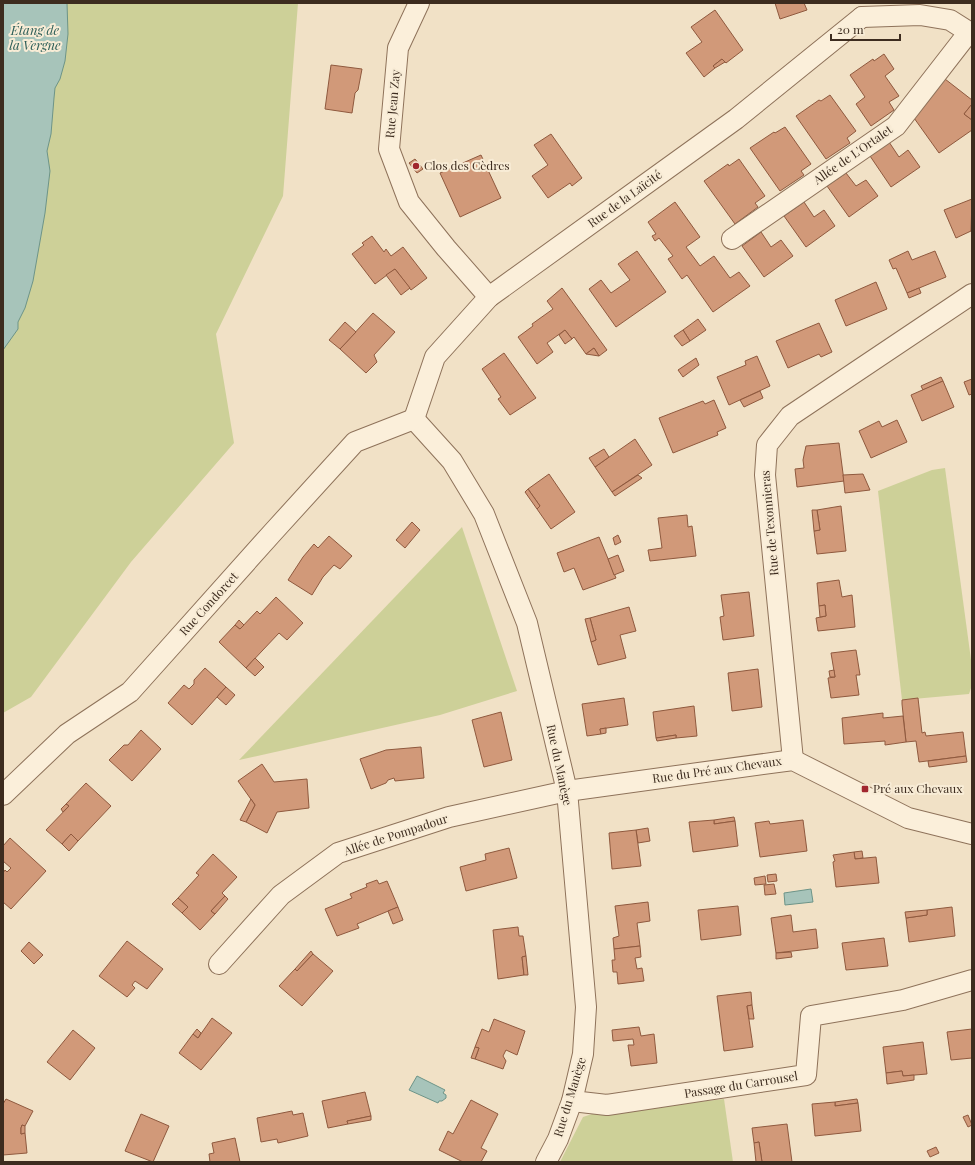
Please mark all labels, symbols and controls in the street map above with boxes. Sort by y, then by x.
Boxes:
scale bar [831,16,900,42]
water label: Étang de la Vergne [9,21,61,53]
text: 20 m [837,21,864,37]
street label: Rue Jean Zay [381,69,403,139]
street label: Allée de L'Ortalet [809,121,896,188]
place label: Clos des Cèdres [424,157,510,173]
marker: Clos des Cèdres [411,161,421,171]
street label: Rue de la Laïcité [584,166,665,231]
street label: Rue de Texonnieras [756,470,782,576]
street label: Rue Condorcet [175,567,242,639]
street label: Rue du Manège [544,723,576,807]
street label: Rue du Pré aux Chevaux [651,752,783,786]
place label: Pré aux Chevaux [873,780,963,796]
marker: Pré aux Chevaux [860,784,870,794]
street label: Allée de Pompadour [341,809,450,859]
street label: Rue du Manège [549,1055,589,1139]
street label: Passage du Carrousel [683,1067,799,1101]

